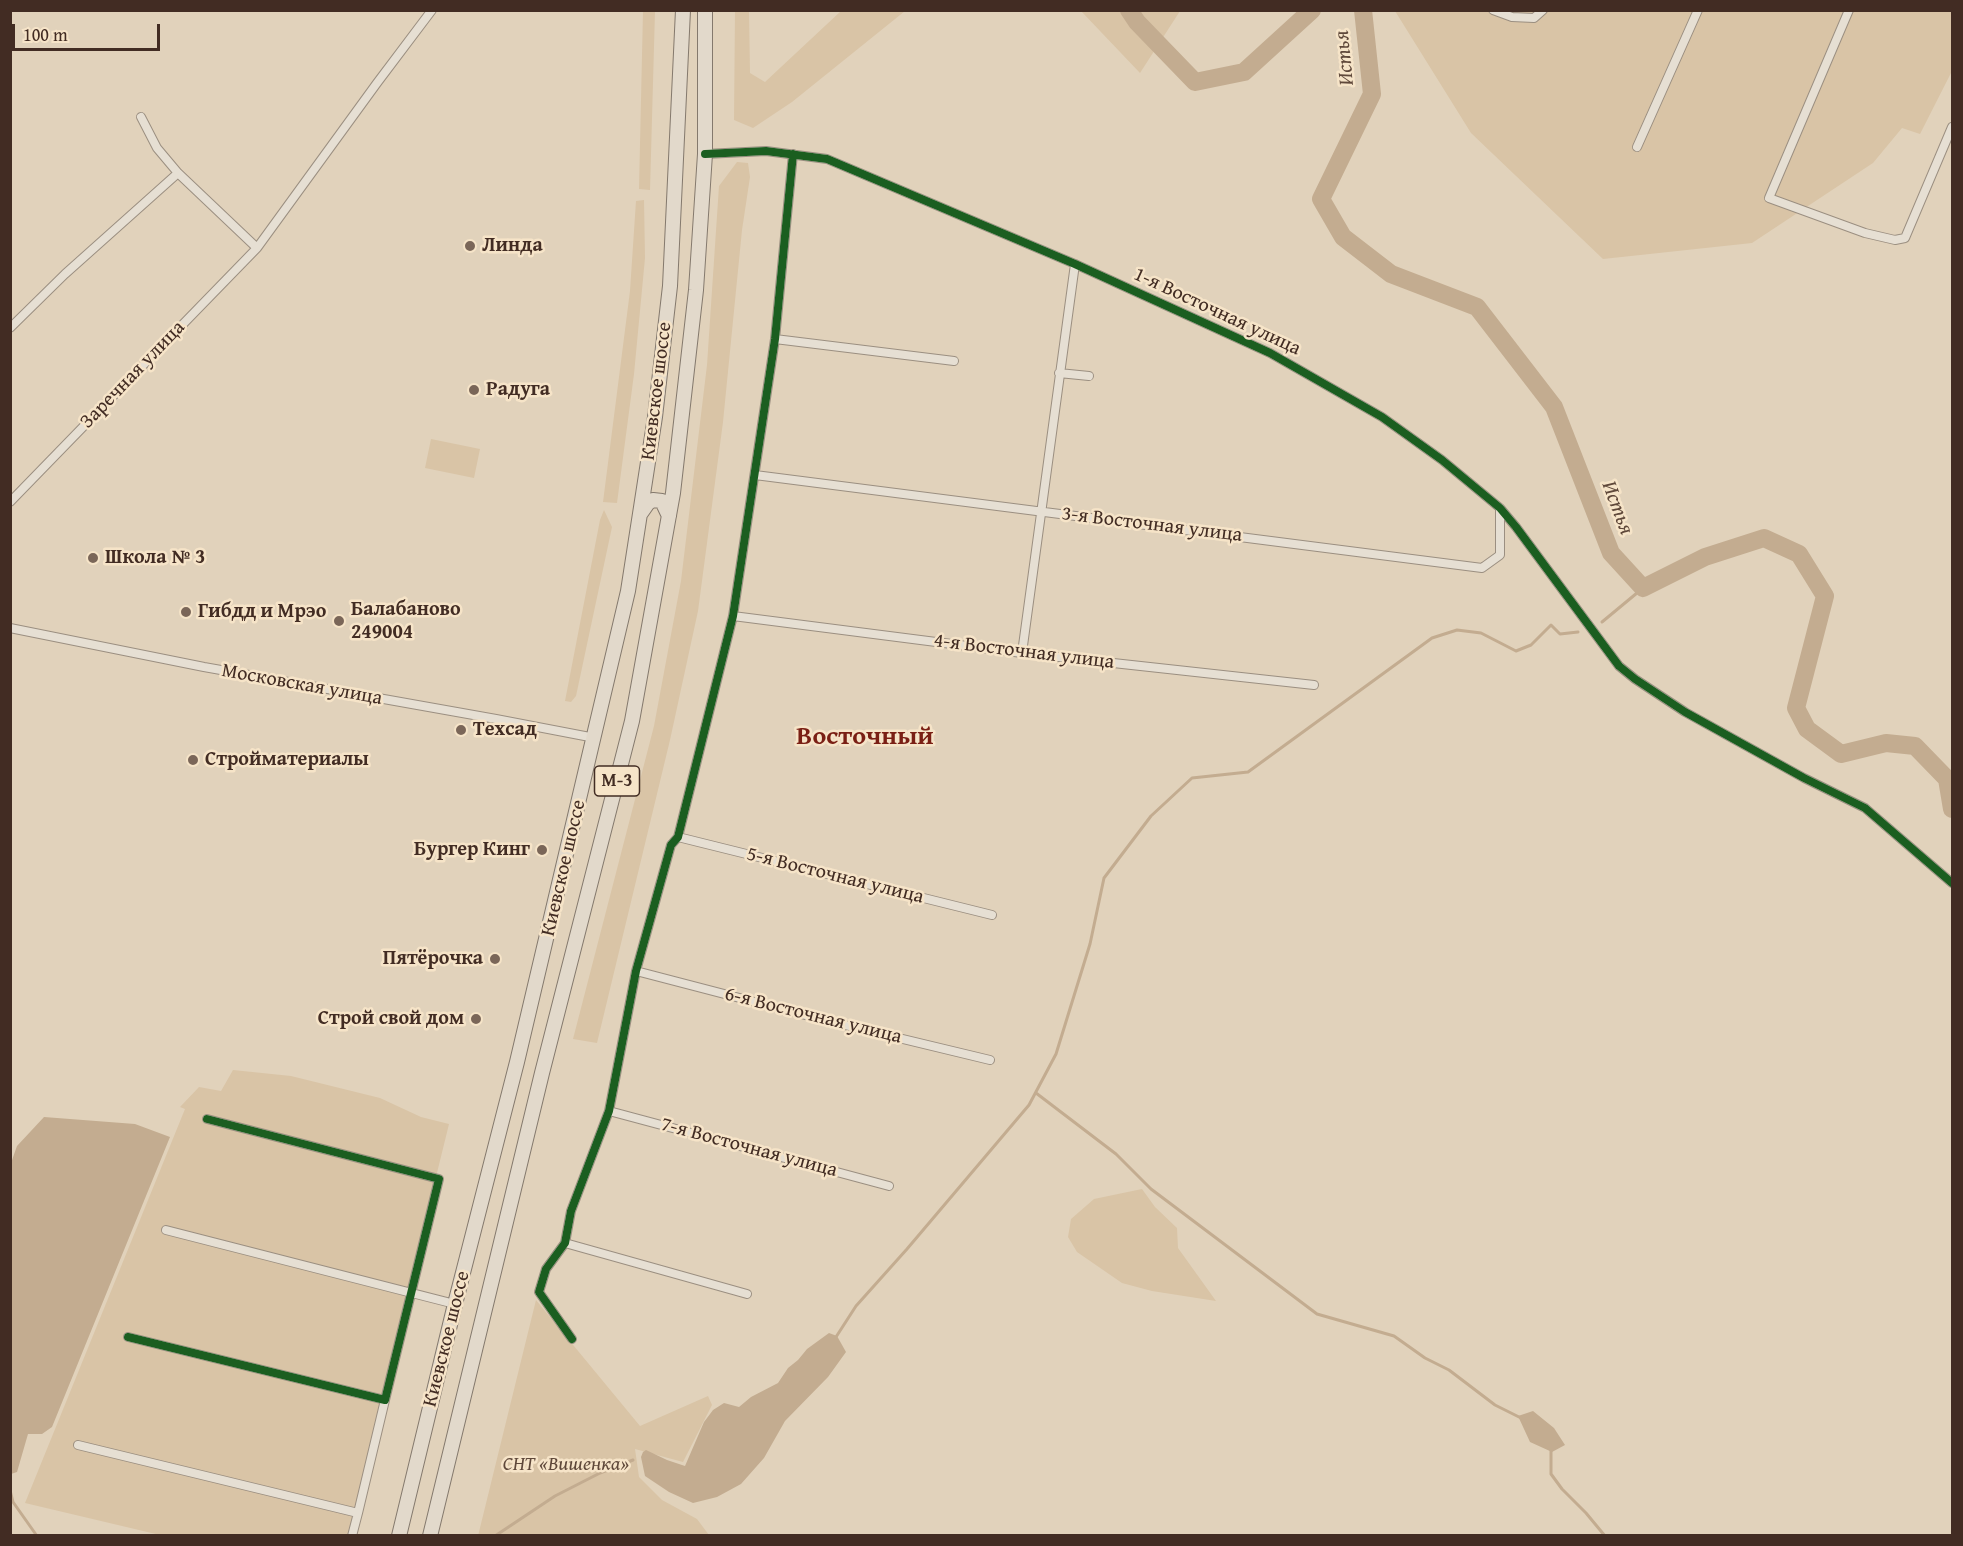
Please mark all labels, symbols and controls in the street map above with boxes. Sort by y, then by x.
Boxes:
scale bar [15,12,164,50]
text: 100 m [23,21,68,48]
water label: Истья [1330,29,1360,87]
place label: Линда [482,234,543,258]
marker: Линда [463,239,477,253]
street label: 1-я Восточная улица [1130,263,1304,361]
street label: Заречная улица [76,316,190,434]
street label: Киевское шоссе [637,321,677,461]
place label: Радуга [486,378,550,402]
marker: Радуга [467,383,481,397]
water label: Истья [1595,478,1639,538]
street label: 3-я Восточная улица [1060,502,1244,548]
place label: Школа № 3 [105,546,205,570]
marker: Школа № 3 [86,551,100,565]
place label: Балабаново 249004 [351,598,461,645]
place label: Гибдд и Мрэо [198,600,326,624]
marker: Гибдд и Мрэо [179,605,193,619]
marker: Балабаново 249004 [332,614,346,628]
street label: 4-я Восточная улица [932,629,1116,675]
street label: Московская улица [220,659,384,711]
place label: Техсад [473,718,537,742]
district label: Восточный [796,721,934,753]
marker: Техсад [454,723,468,737]
place label: Стройматериалы [205,748,369,772]
marker: Стройматериалы [186,753,200,767]
road number: М-3 [594,766,640,796]
street label: Киевское шоссе [537,798,591,938]
place label: Бургер Кинг [414,838,530,862]
street label: 5-я Восточная улица [744,842,926,910]
marker: Бургер Кинг [535,843,549,857]
place label: Пятёрочка [383,947,483,971]
marker: Пятёрочка [488,952,502,966]
street label: 6-я Восточная улица [722,982,904,1050]
place label: Строй свой дом [318,1007,464,1031]
marker: Строй свой дом [469,1012,483,1026]
street label: 7-я Восточная улица [658,1113,840,1183]
street label: Киевское шоссе [419,1269,475,1409]
park label: СНТ «Вишенка» [503,1453,629,1477]

